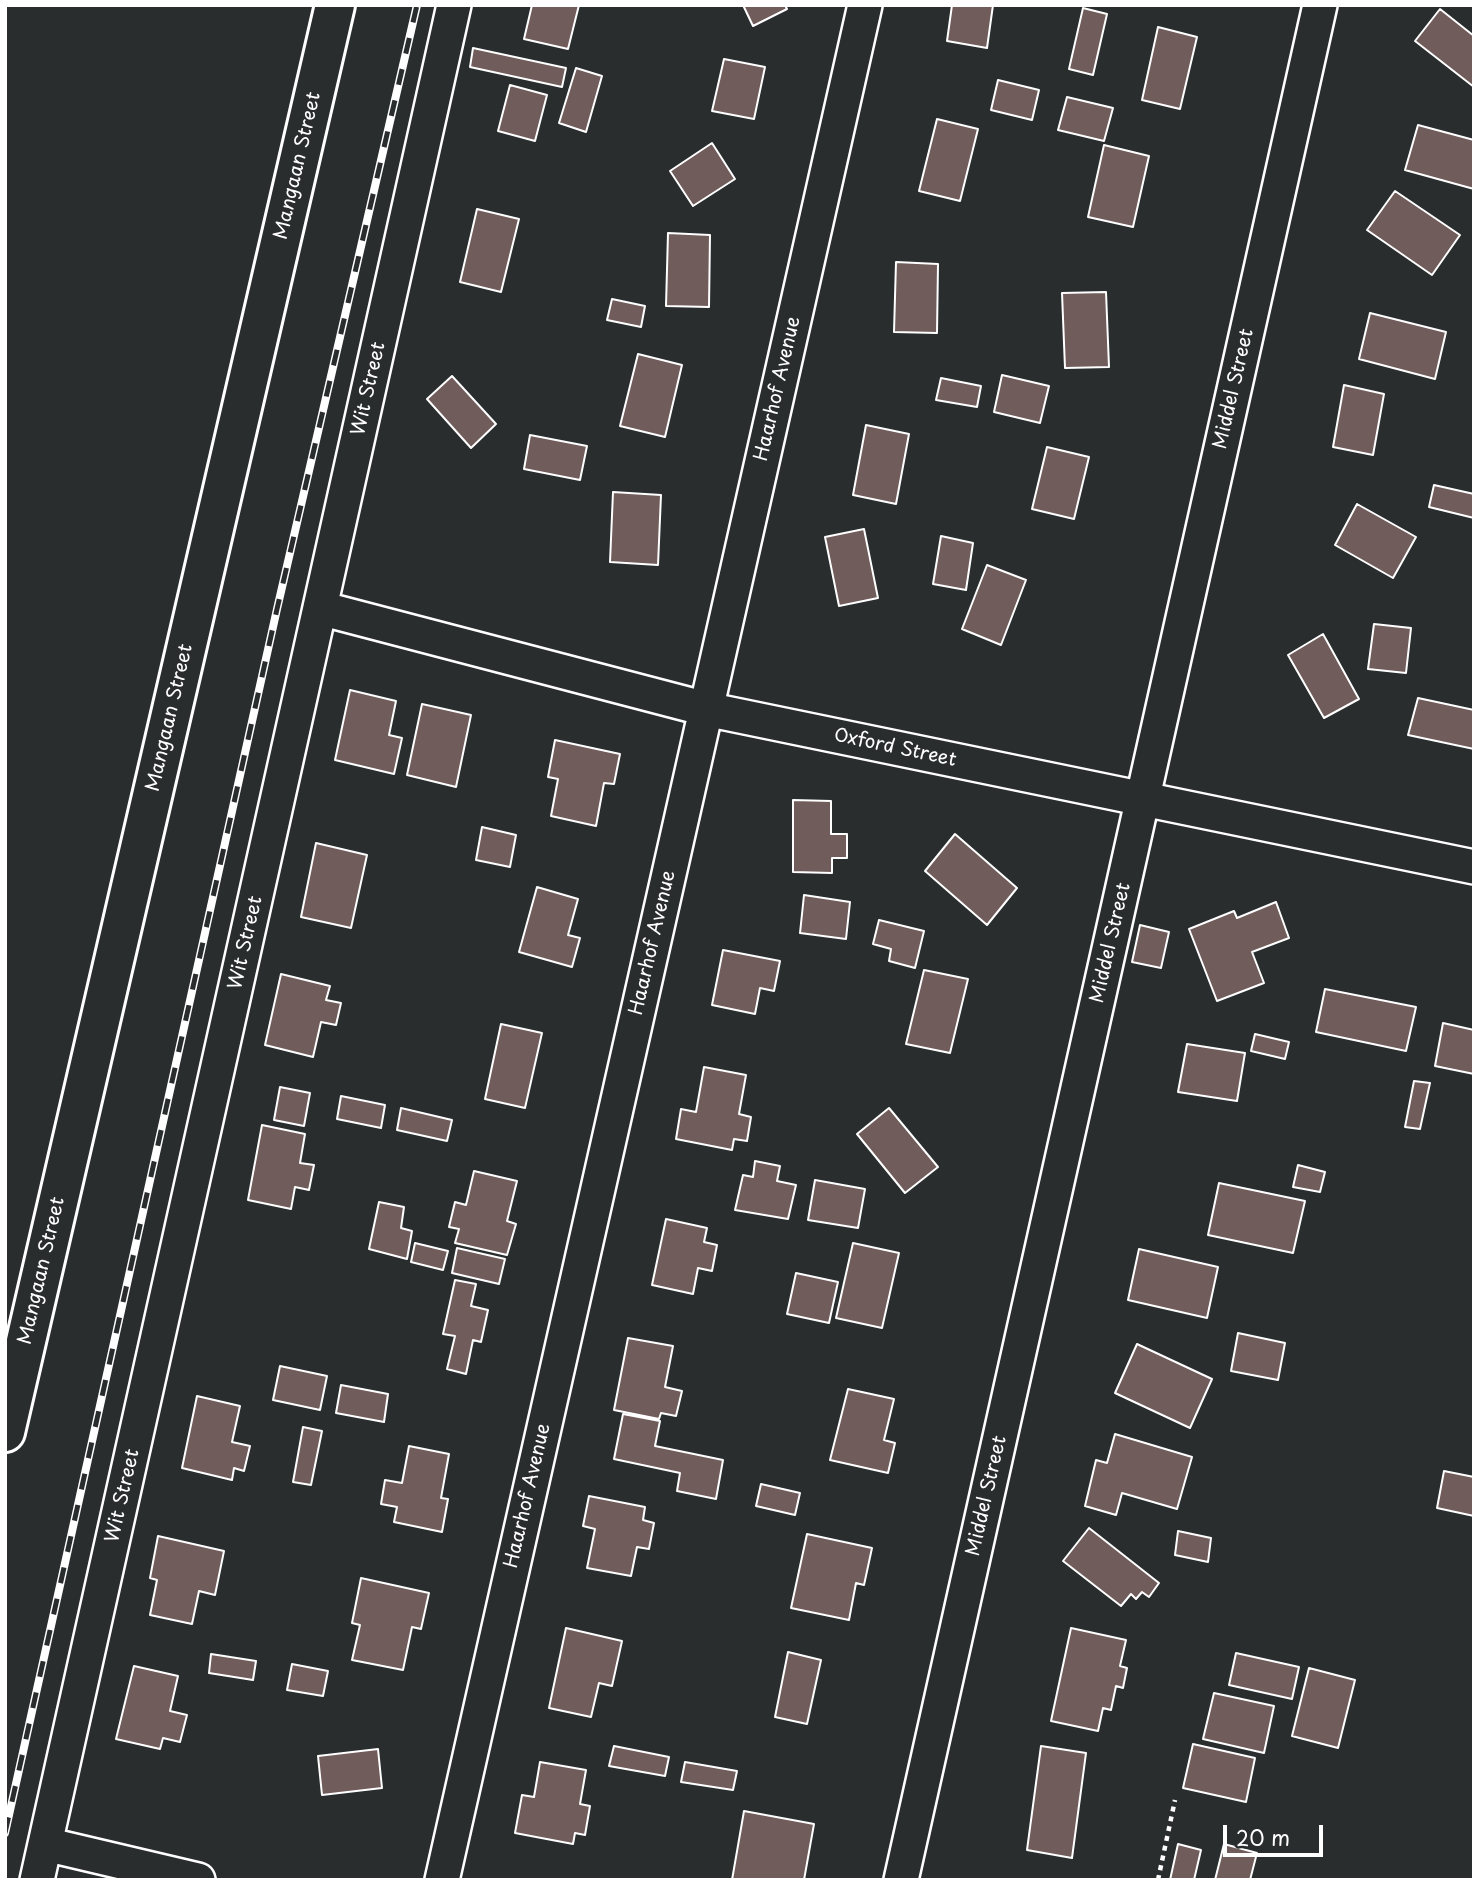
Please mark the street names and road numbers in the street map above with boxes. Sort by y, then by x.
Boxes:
street label: Mangaan Street [270,90,326,242]
street label: Haarhof Avenue [750,315,806,463]
street label: Middel Street [1209,327,1259,451]
street label: Wit Street [347,340,391,438]
street label: Mangaan Street [142,642,198,794]
street label: Oxford Street [832,724,958,772]
street label: Haarhof Avenue [625,869,681,1017]
street label: Middel Street [1086,881,1136,1005]
street label: Wit Street [224,894,268,992]
street label: Mangaan Street [14,1195,70,1347]
street label: Haarhof Avenue [500,1422,556,1570]
street label: Middel Street [962,1434,1012,1558]
street label: Wit Street [101,1447,145,1545]

